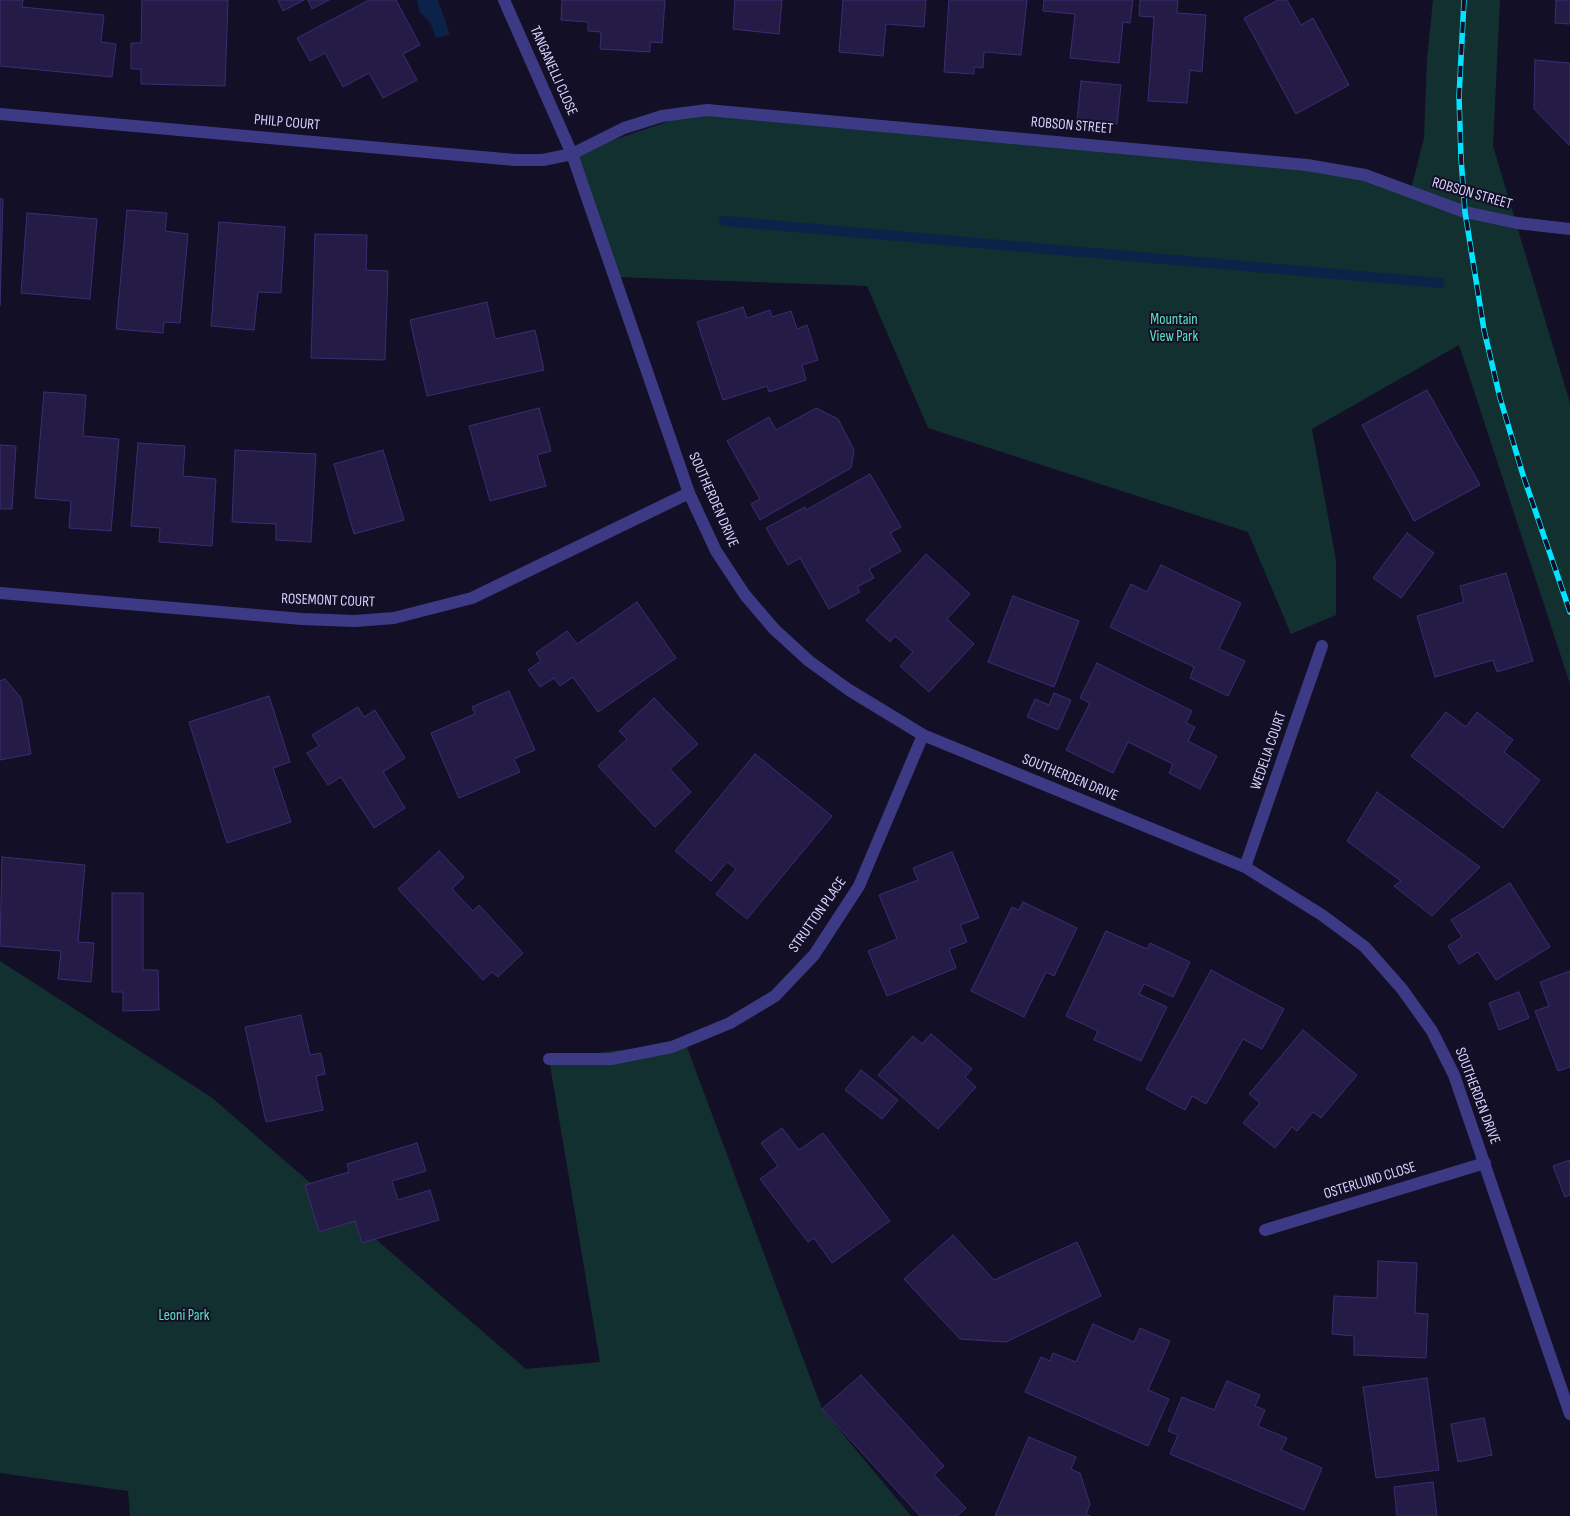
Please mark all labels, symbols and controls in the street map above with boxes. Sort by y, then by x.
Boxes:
street label: TANGANELLI CLOSE [525,23,581,119]
street label: PHILP COURT [253,111,321,135]
street label: ROBSON STREET [1030,113,1114,139]
street label: ROBSON STREET [1430,174,1514,214]
park label: Mountain View Park [1150,311,1198,346]
street label: SOUTHERDEN DRIVE [684,450,742,550]
street label: ROSEMONT COURT [281,590,375,612]
street label: WEDELIA COURT [1247,709,1291,793]
street label: SOUTHERDEN DRIVE [1019,751,1121,805]
street label: STRUTTON PLACE [785,874,851,956]
street label: SOUTHERDEN DRIVE [1450,1045,1504,1147]
street label: OSTERLUND CLOSE [1322,1158,1418,1204]
park label: Leoni Park [158,1307,210,1325]

